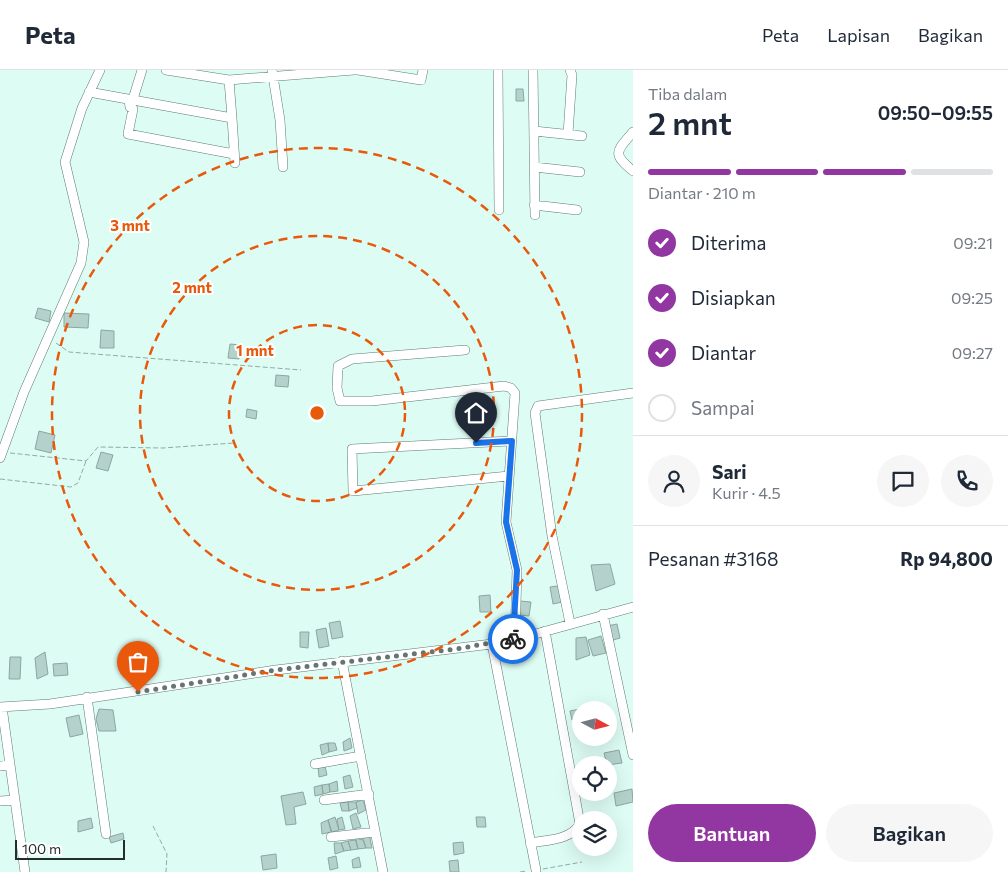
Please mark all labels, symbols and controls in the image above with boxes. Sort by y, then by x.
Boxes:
text: Peta [25,20,76,49]
text: Peta [762,24,799,46]
text: Lapisan [827,24,890,46]
text: Bagikan [918,24,983,46]
text: Tiba dalam [648,84,727,103]
text: 09:50–09:55 [878,101,993,124]
text: 2 mnt [648,102,732,142]
text: Diantar · 210 m [648,183,756,202]
text: 3 mnt [110,216,150,234]
icon: check [648,229,676,257]
text: Diterima [691,231,767,254]
text: 09:21 [953,233,993,252]
text: 2 mnt [172,278,212,296]
icon: check [648,284,676,312]
text: Disiapkan [691,286,776,309]
text: 09:25 [951,288,993,307]
icon: check [648,339,676,367]
text: 1 mnt [236,341,274,359]
text: Diantar [691,341,756,364]
text: 09:27 [952,343,993,362]
pin [455,392,497,443]
text: Sampai [691,396,755,419]
icon: home [462,399,490,427]
centre of rings [308,404,326,422]
button: person [648,455,700,507]
button: chat [877,455,929,507]
button: phone [941,455,993,507]
text: Sari [712,460,747,483]
text: Kurir · 4.5 [712,483,781,502]
text: Pesanan #3168 [648,547,779,570]
text: Rp 94,800 [900,547,993,570]
courier [488,614,538,664]
icon: bike [499,625,527,653]
pin [117,641,159,692]
icon: bag [124,648,152,676]
north arrow [572,701,618,746]
map controls [572,701,617,856]
button: locate [572,756,617,801]
button: Bantuan [648,804,816,862]
button: Bagikan [826,804,993,862]
button: layers [572,811,617,856]
scale bar [15,837,125,860]
text: 100 m [22,840,61,857]

